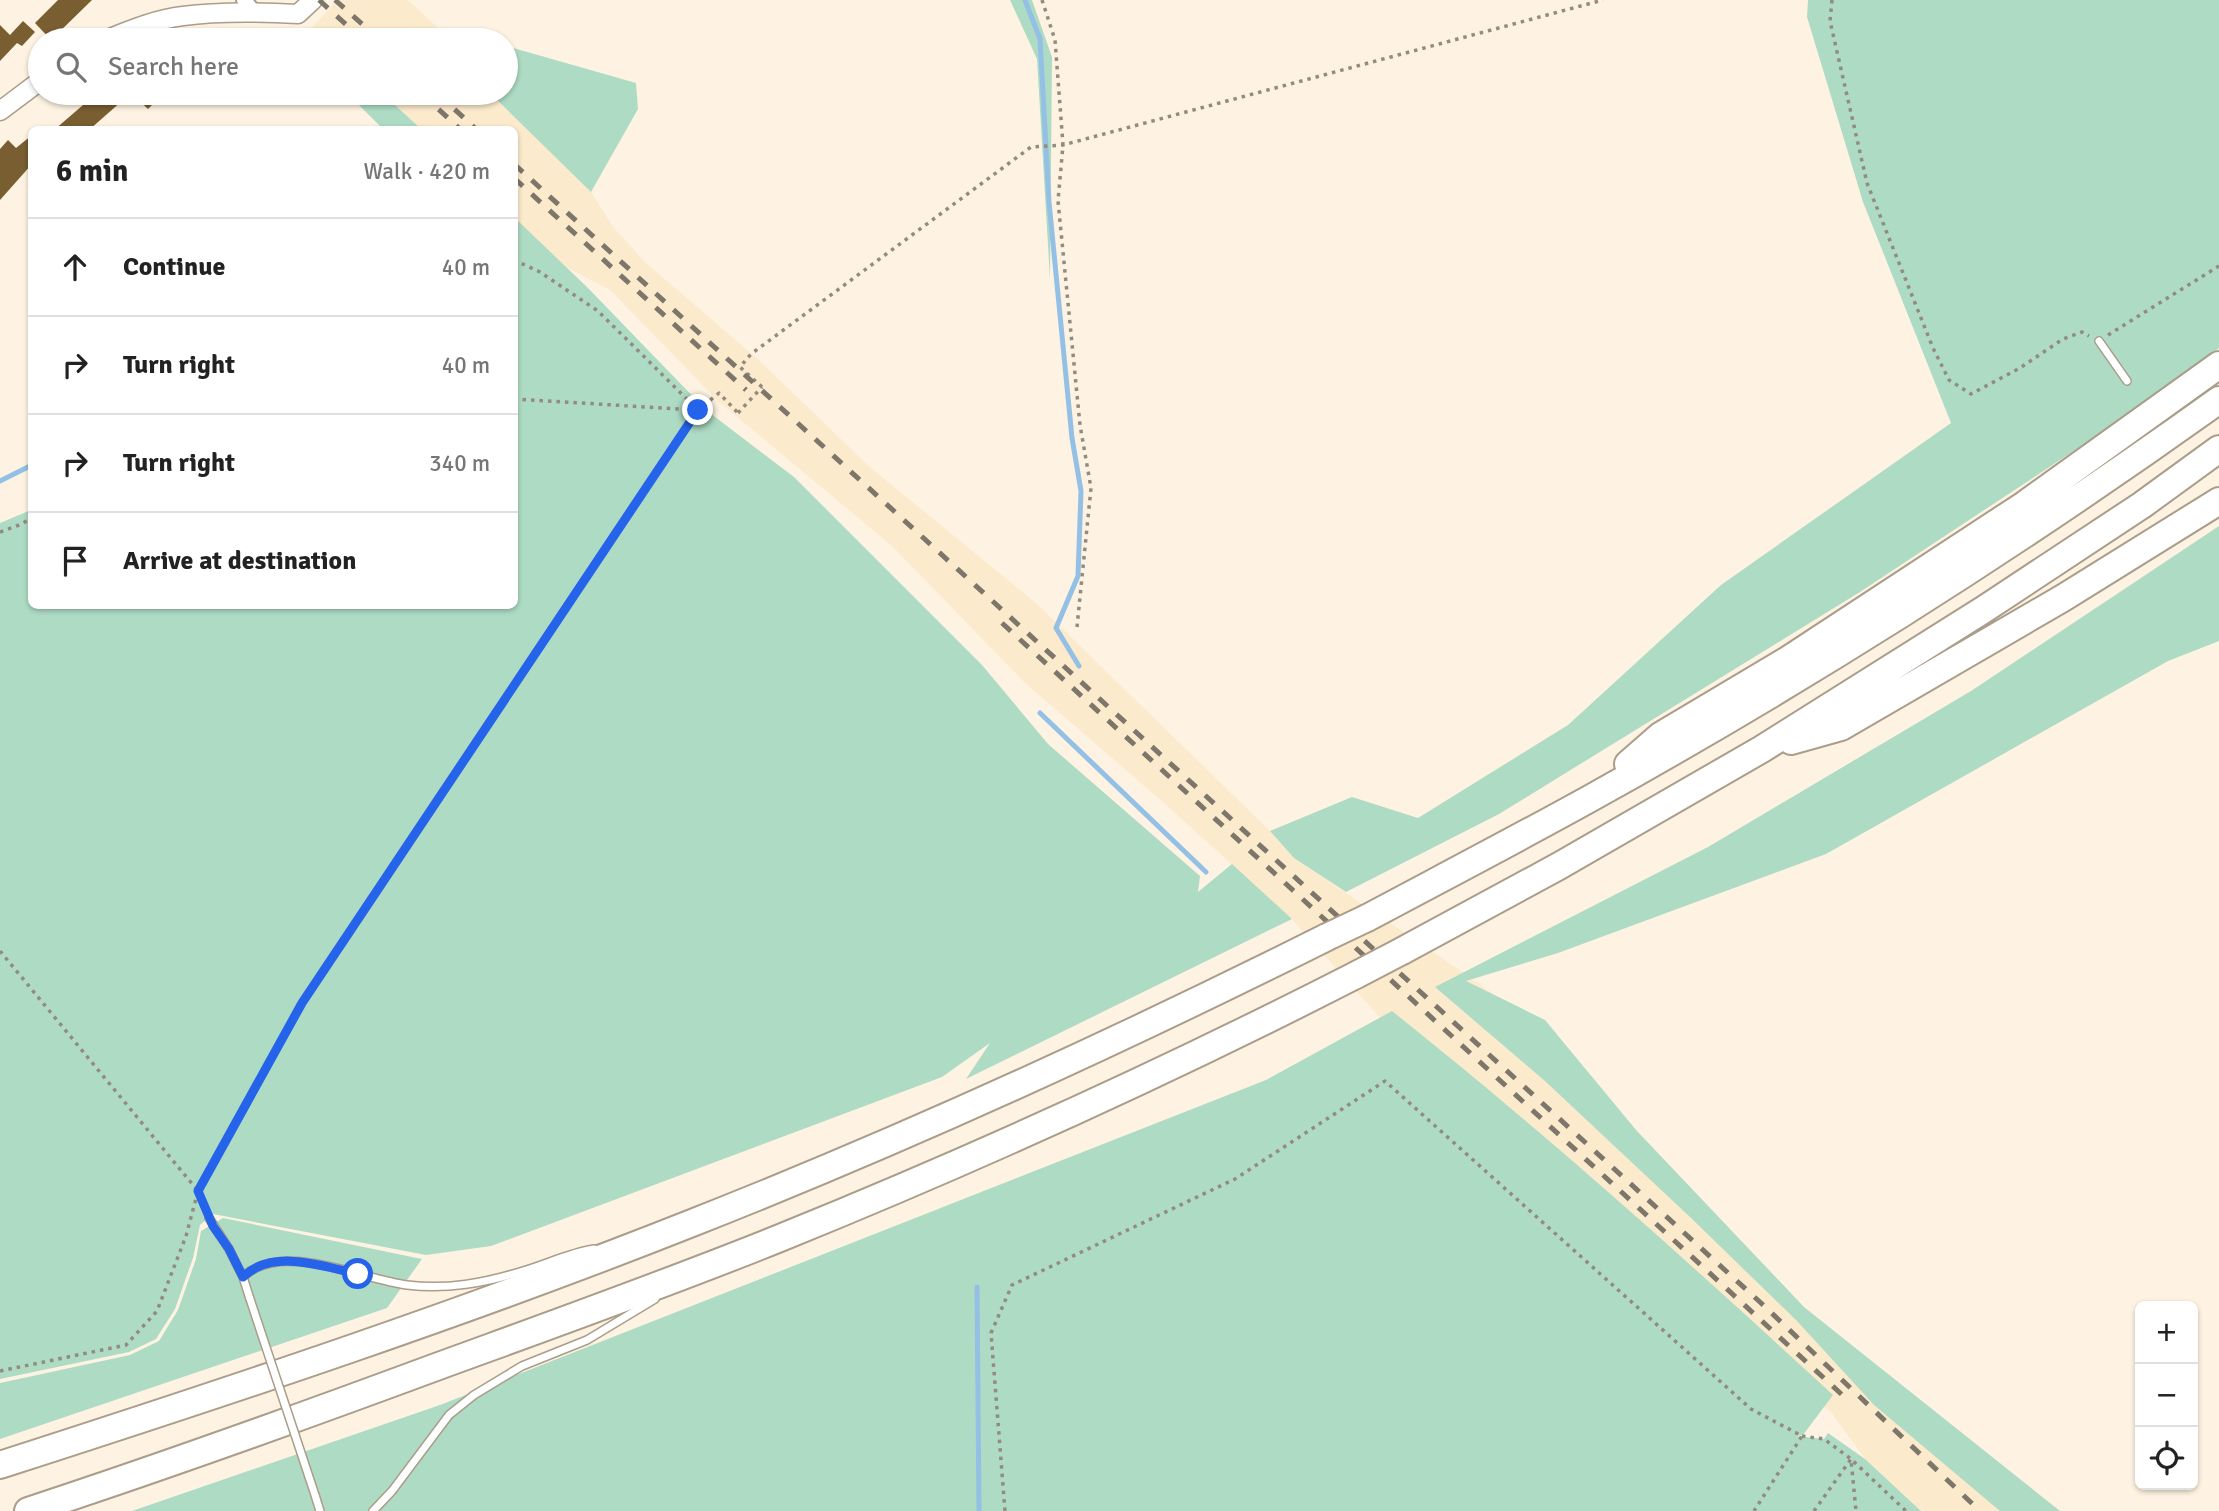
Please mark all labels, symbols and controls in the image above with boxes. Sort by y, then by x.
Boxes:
search box [28,28,518,105]
icon: search [52,48,90,86]
text: Search here [108,51,239,83]
text: 6 min [56,153,128,190]
text: Walk · 420 m [364,157,490,186]
icon: ahead [56,248,94,286]
text: Continue [123,251,225,283]
text: 40 m [442,253,490,282]
icon: right [56,346,94,384]
text: Turn right [123,349,235,381]
text: 40 m [442,351,490,380]
route end [682,394,713,425]
icon: right [56,444,94,482]
text: Turn right [123,447,235,479]
text: 340 m [429,449,490,478]
icon: arrive [56,542,94,580]
text: Arrive at destination [123,545,356,577]
route start [342,1258,373,1289]
map controls [2135,1301,2198,1490]
button: + [2135,1301,2198,1364]
button: − [2135,1364,2198,1427]
button: locate [2135,1427,2198,1490]

